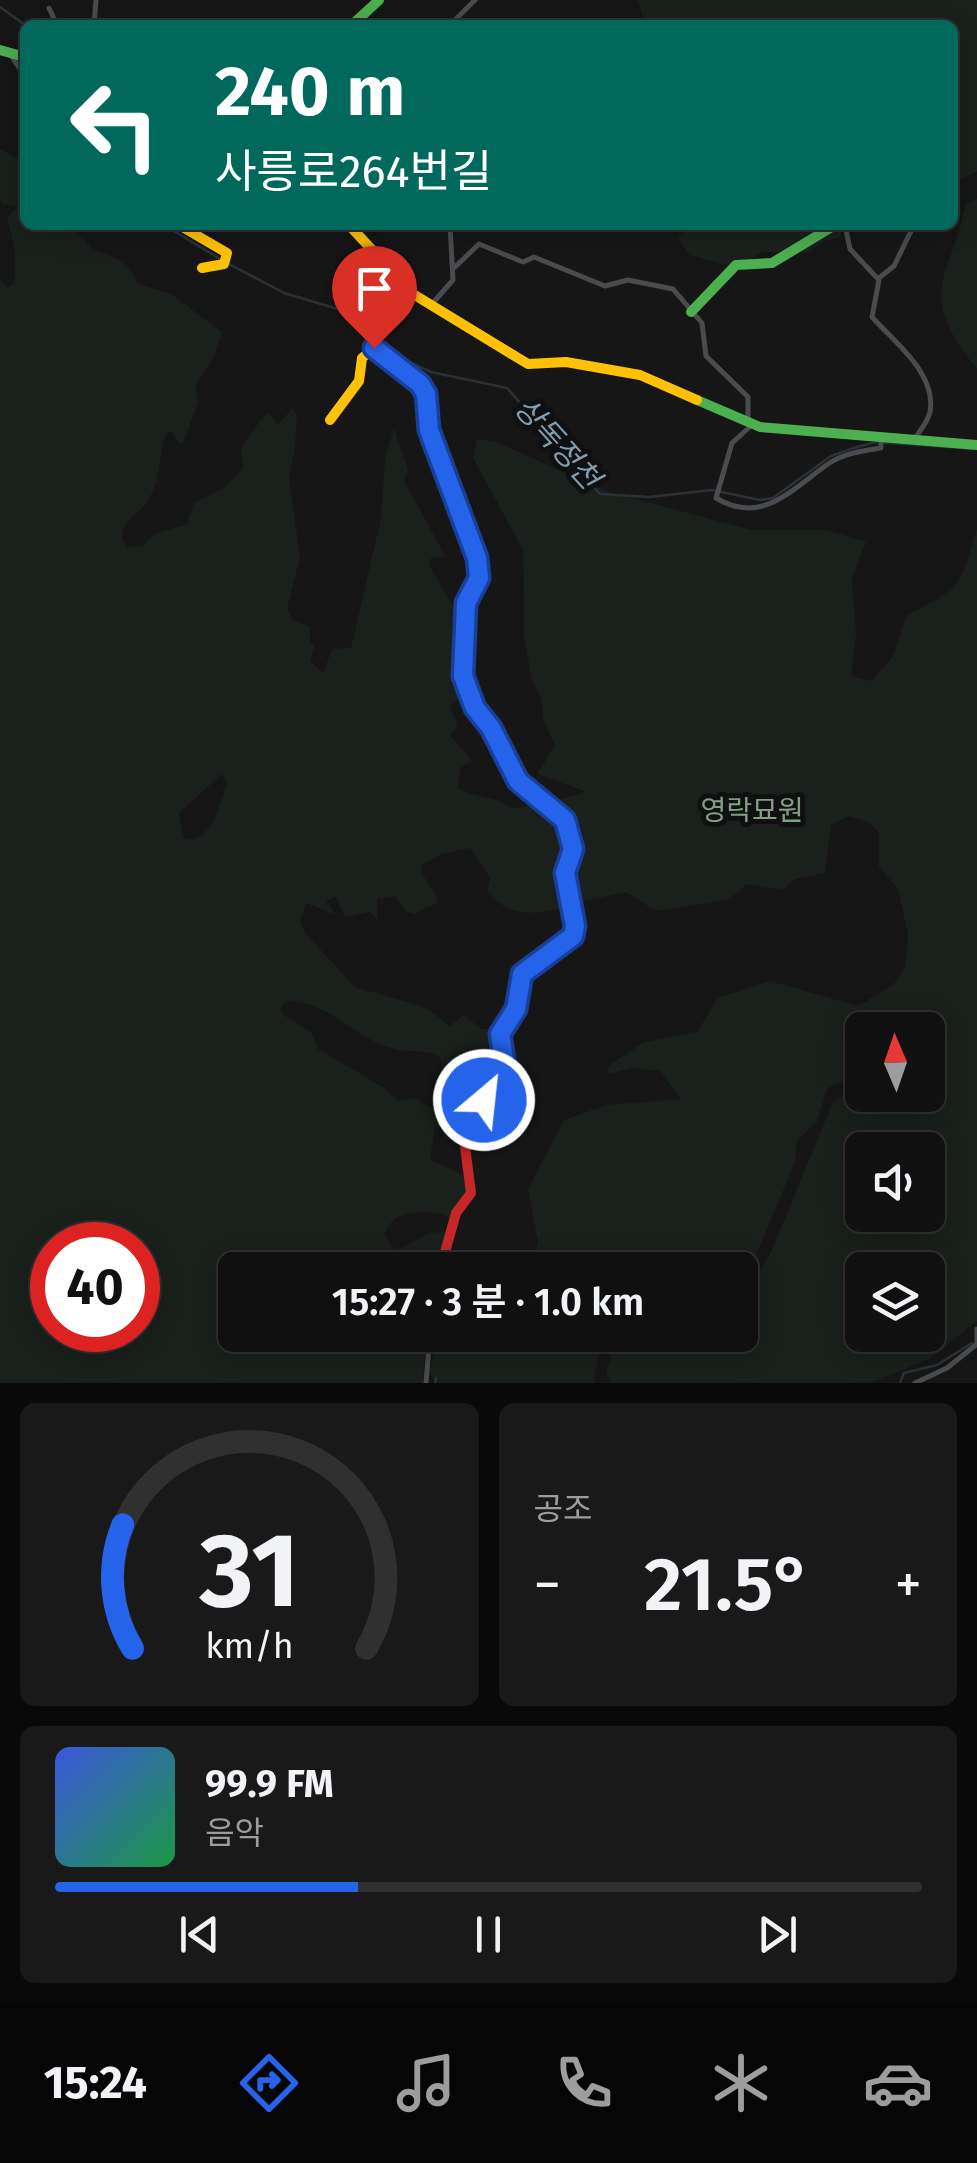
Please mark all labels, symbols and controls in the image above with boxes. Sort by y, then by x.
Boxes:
text: 240 m [215,50,405,134]
icon: left [50,60,180,190]
text: 사릉로264번길 [215,145,492,199]
pin [332,246,417,349]
icon: arrive [347,261,402,316]
water label: 상독정천 [507,390,610,499]
park label: 영락묘원 [700,794,804,827]
north arrow [845,1012,945,1112]
map controls [845,1012,945,1352]
position arrow [432,1048,536,1152]
button: sound [845,1132,945,1232]
speed limit sign: 40 [30,1222,160,1352]
button: layers [845,1252,945,1352]
text: 15:27 · 3 분 · 1.0 km [332,1279,644,1325]
text: 공조 [534,1490,592,1528]
text: 31 [198,1509,299,1634]
text: 21.5° [644,1540,812,1630]
text: − [534,1552,561,1618]
text: + [895,1552,922,1618]
text: km/h [205,1625,293,1667]
text: 99.9 FM [205,1761,334,1807]
text: 음악 [205,1814,264,1852]
icon: previous [172,1907,227,1962]
icon: pause [461,1907,516,1962]
icon: next [750,1907,805,1962]
icon: directions [234,2048,304,2118]
icon: music [391,2048,461,2118]
icon: phone [549,2048,619,2118]
icon: climate [706,2048,776,2118]
icon: car [863,2048,933,2118]
text: 15:24 [44,2056,147,2110]

